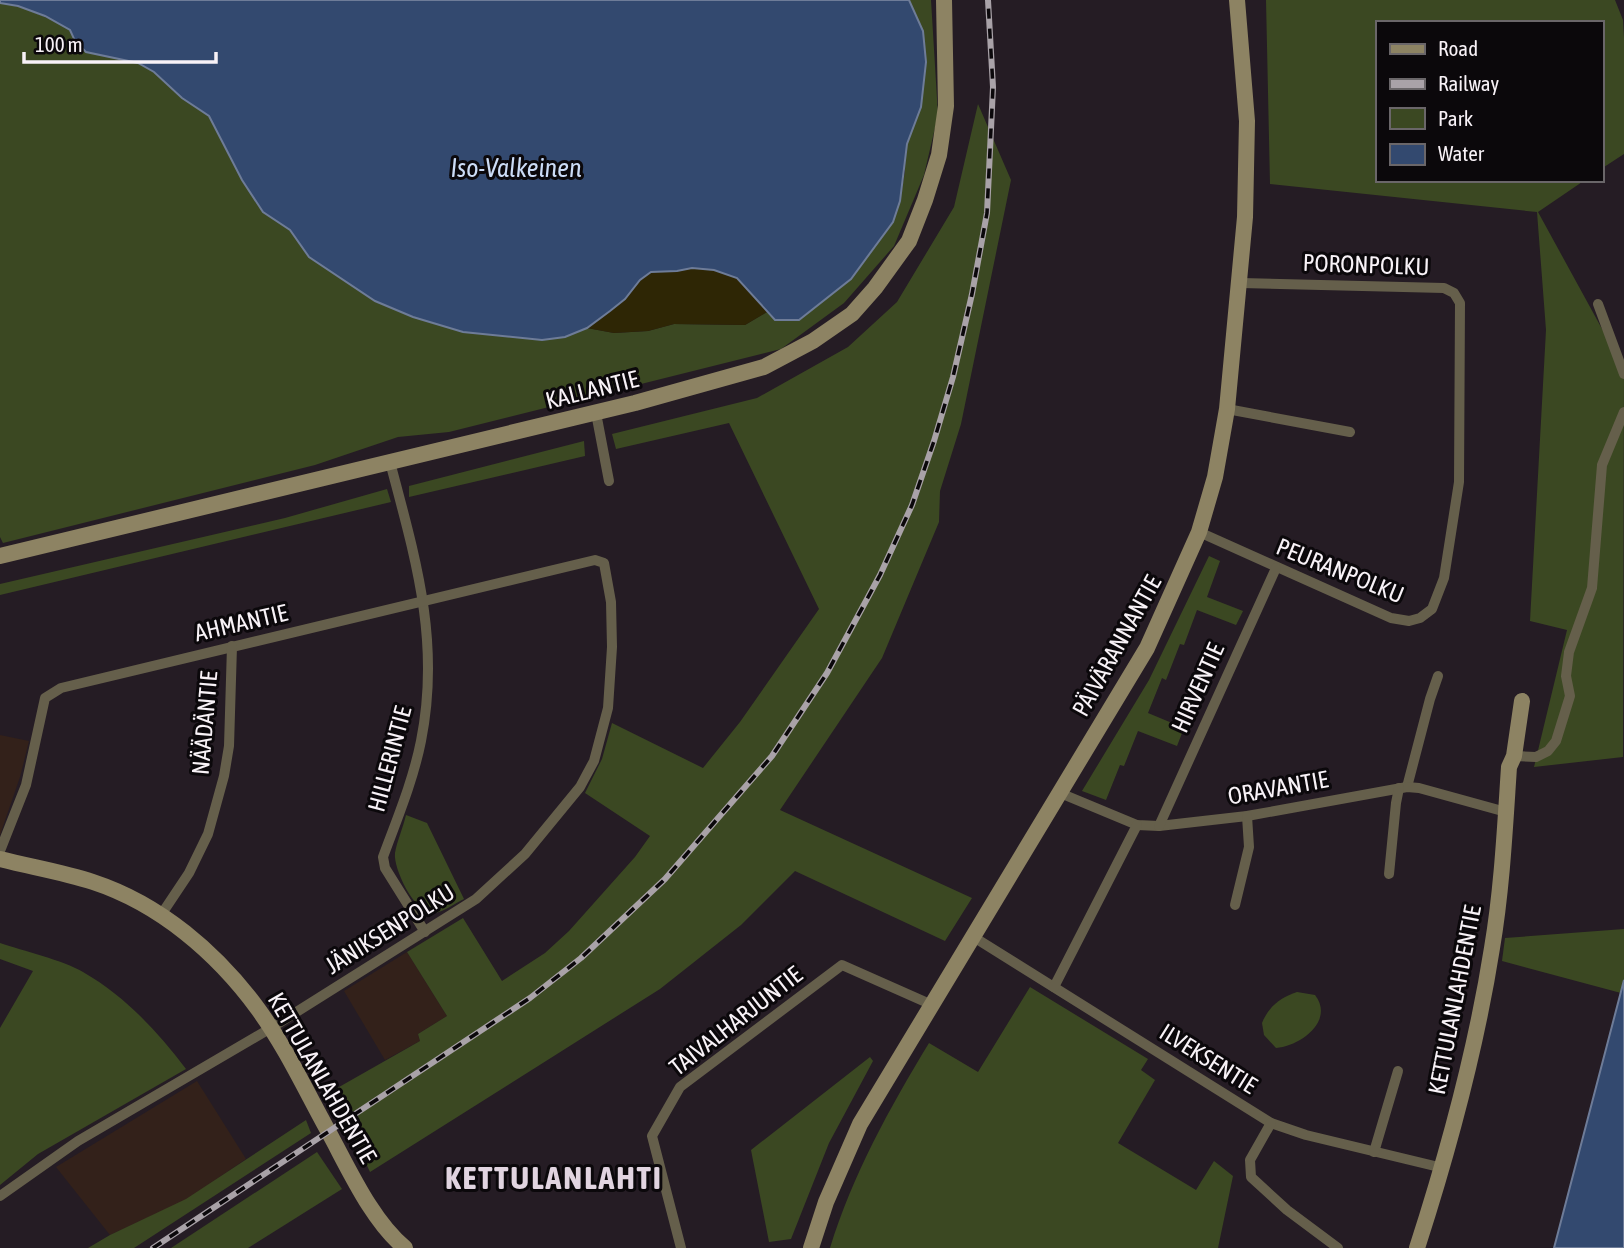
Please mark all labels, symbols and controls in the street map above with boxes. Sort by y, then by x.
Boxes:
scale bar [24,21,217,65]
legend [1376,21,1603,182]
text: 100 m [35,32,83,56]
text: Road [1438,36,1478,60]
text: Railway [1438,71,1500,95]
text: Park [1438,106,1473,130]
text: Water [1438,141,1485,165]
water label: Iso-Valkeinen [450,153,582,183]
street label: PORONPOLKU [1302,249,1430,280]
street label: KALLANTIE [543,365,641,414]
street label: PEURANPOLKU [1273,533,1408,608]
street label: PÄIVÄRANNANTIE [1067,571,1166,721]
street label: AHMANTIE [192,599,290,646]
street label: HIRVENTIE [1166,639,1229,737]
street label: NÄÄDÄNTIE [187,670,222,776]
street label: HILLERINTIE [362,703,417,815]
street label: ORAVANTIE [1226,765,1330,810]
street label: JÄNIKSENPOLKU [320,878,459,979]
street label: KETTULANLAHDENTIE [1423,903,1486,1097]
street label: TAIVALHARJUNTIE [664,961,807,1081]
street label: KETTULANLAHDENTIE [263,988,382,1168]
street label: ILVEKSENTIE [1155,1018,1262,1099]
district label: KETTULANLAHTI [445,1159,663,1196]

